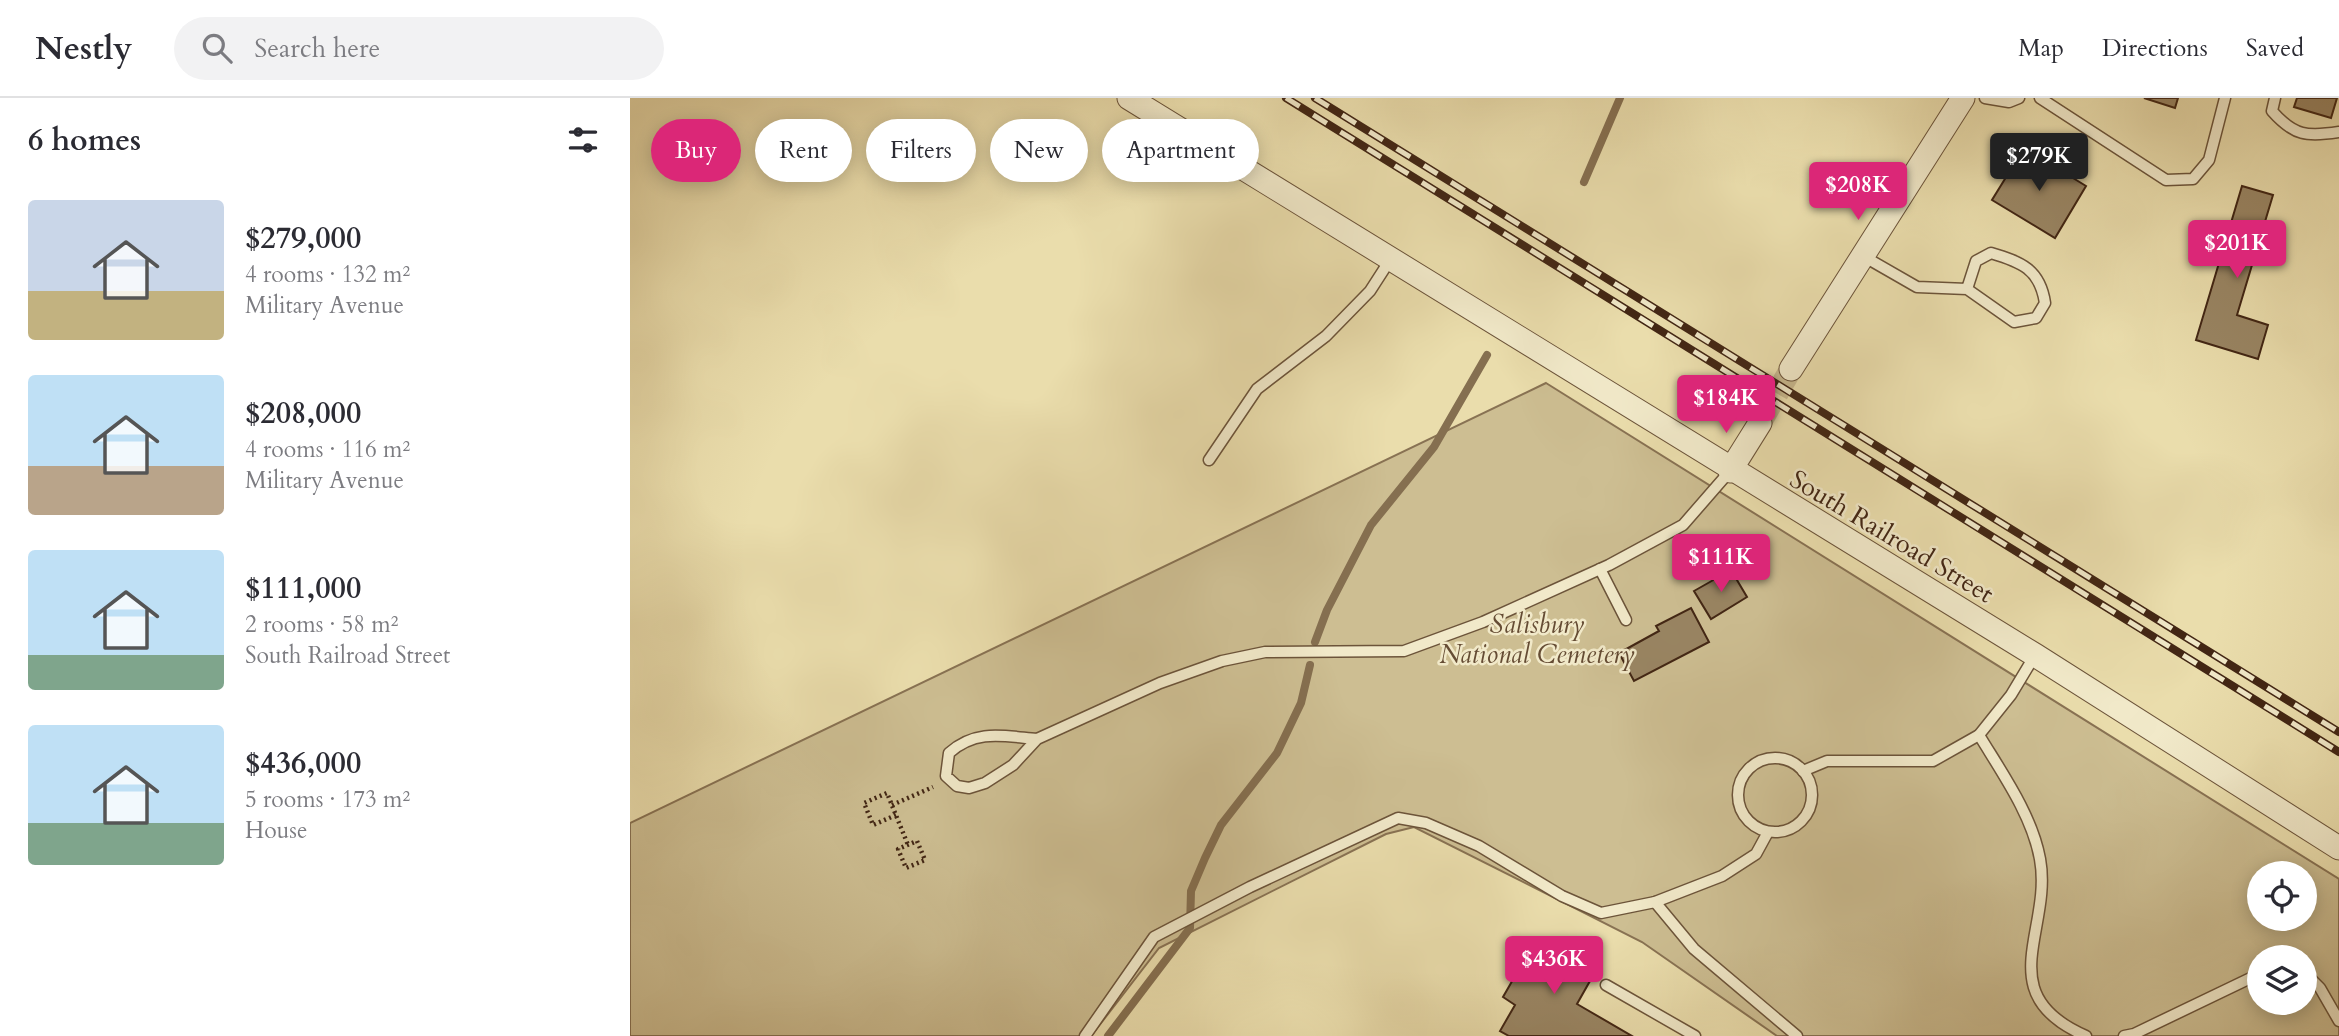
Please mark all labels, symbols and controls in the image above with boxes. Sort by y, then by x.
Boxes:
search box [174,17,664,80]
text: Nestly [35,26,132,71]
icon: search [198,29,236,67]
text: Search here [254,31,380,66]
text: Map [2018,32,2064,65]
text: Directions [2102,32,2208,65]
text: Saved [2246,32,2304,65]
chip: Buy [651,119,741,182]
chip: Rent [755,119,852,182]
chip: Filters [866,119,976,182]
chip: New [990,119,1088,182]
chip: Apartment [1102,119,1259,182]
text: 6 homes [28,120,141,161]
icon: filters [564,121,602,159]
pin: $279K [1990,134,2088,193]
text: $279K [2006,140,2072,171]
pin: $208K [1809,162,1907,222]
text: $208K [1825,169,1891,200]
text: $279,000 [245,218,361,259]
pin: $201K [2188,220,2286,280]
text: $201K [2204,227,2270,258]
icon: home [84,228,168,312]
text: 4 rooms · 132 m² [245,259,410,290]
text: Military Avenue [245,290,404,321]
pin: $184K [1677,376,1775,435]
text: $184K [1693,382,1759,413]
text: $208,000 [245,393,361,434]
icon: home [84,403,168,487]
text: 4 rooms · 116 m² [245,434,410,465]
street label: South Railroad Street [1783,462,2000,611]
text: Military Avenue [245,465,404,496]
pin: $111K [1672,534,1770,594]
text: $111K [1688,541,1754,572]
text: $111,000 [245,568,361,609]
icon: home [84,578,168,662]
park label: Salisbury National Cemetery [1439,607,1635,672]
text: 2 rooms · 58 m² [245,609,398,640]
text: South Railroad Street [245,640,450,671]
text: $436,000 [245,743,361,784]
icon: home [84,753,168,837]
text: 5 rooms · 173 m² [245,784,410,815]
text: House [245,815,307,846]
map controls [2247,861,2317,1015]
button: locate [2247,861,2317,931]
pin: $436K [1505,936,1603,996]
text: $436K [1521,943,1587,974]
button: layers [2247,945,2317,1015]

